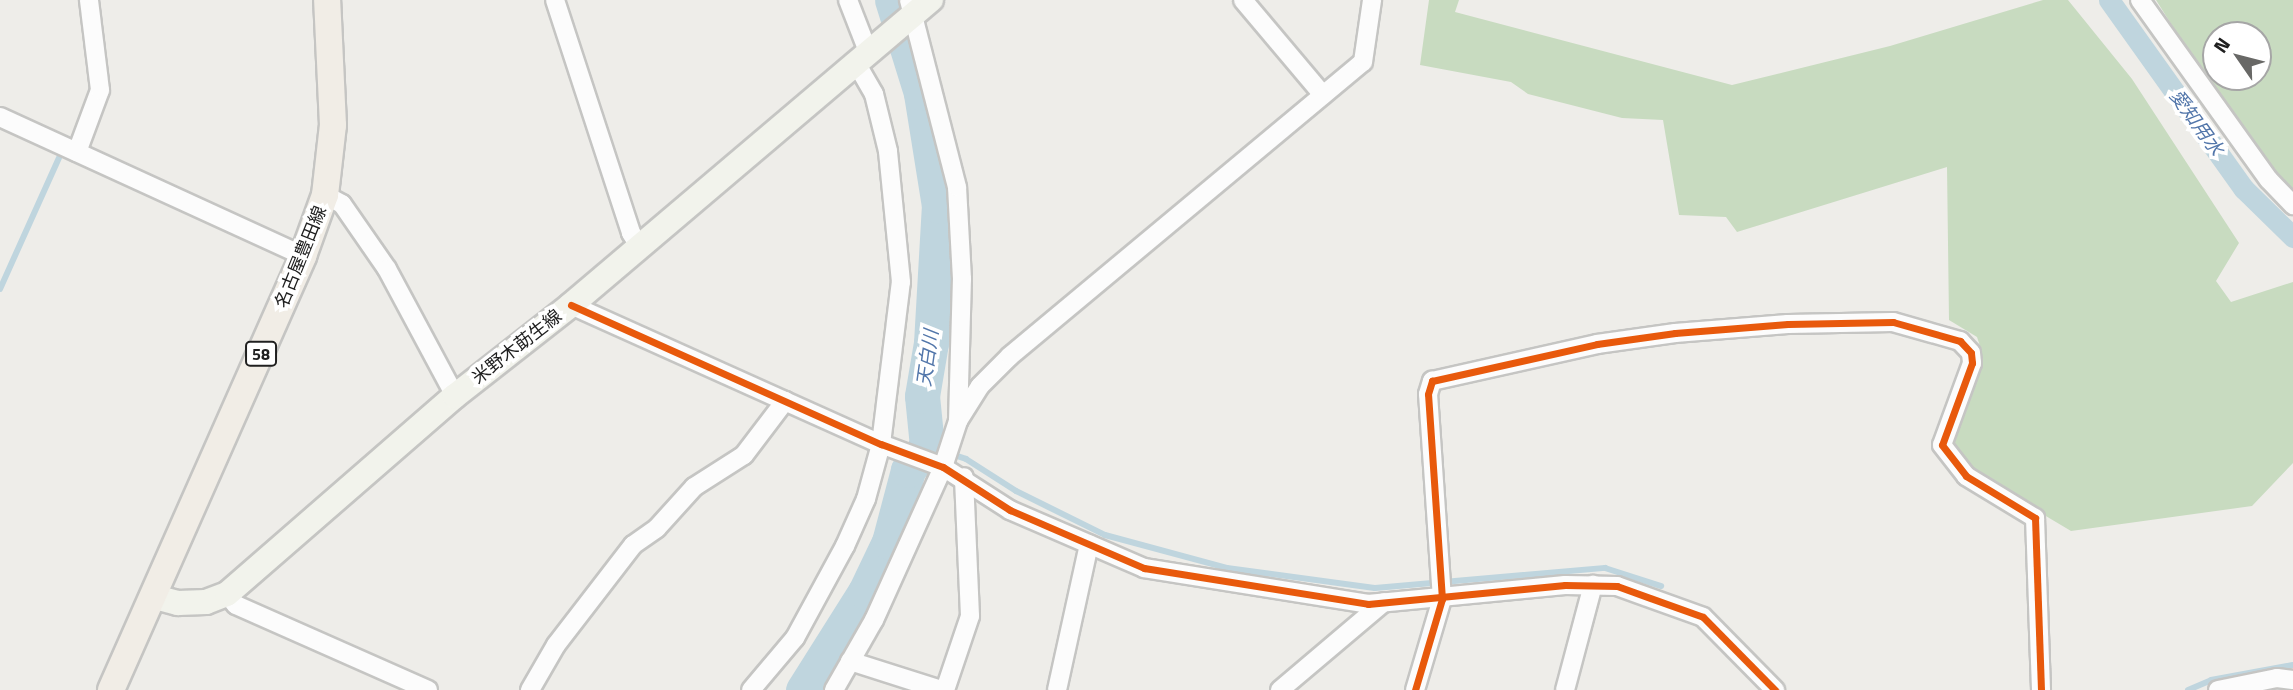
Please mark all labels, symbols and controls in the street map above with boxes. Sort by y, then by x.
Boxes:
north arrow [2202,21,2272,91]
text: N [2205,31,2237,59]
water label: 愛知用水 [2165,85,2229,159]
street label: 名古屋豊田線 [271,203,331,311]
street label: 米野木莇生線 [468,305,566,389]
water label: 天白川 [912,328,942,388]
road number: 58 [244,342,278,366]

